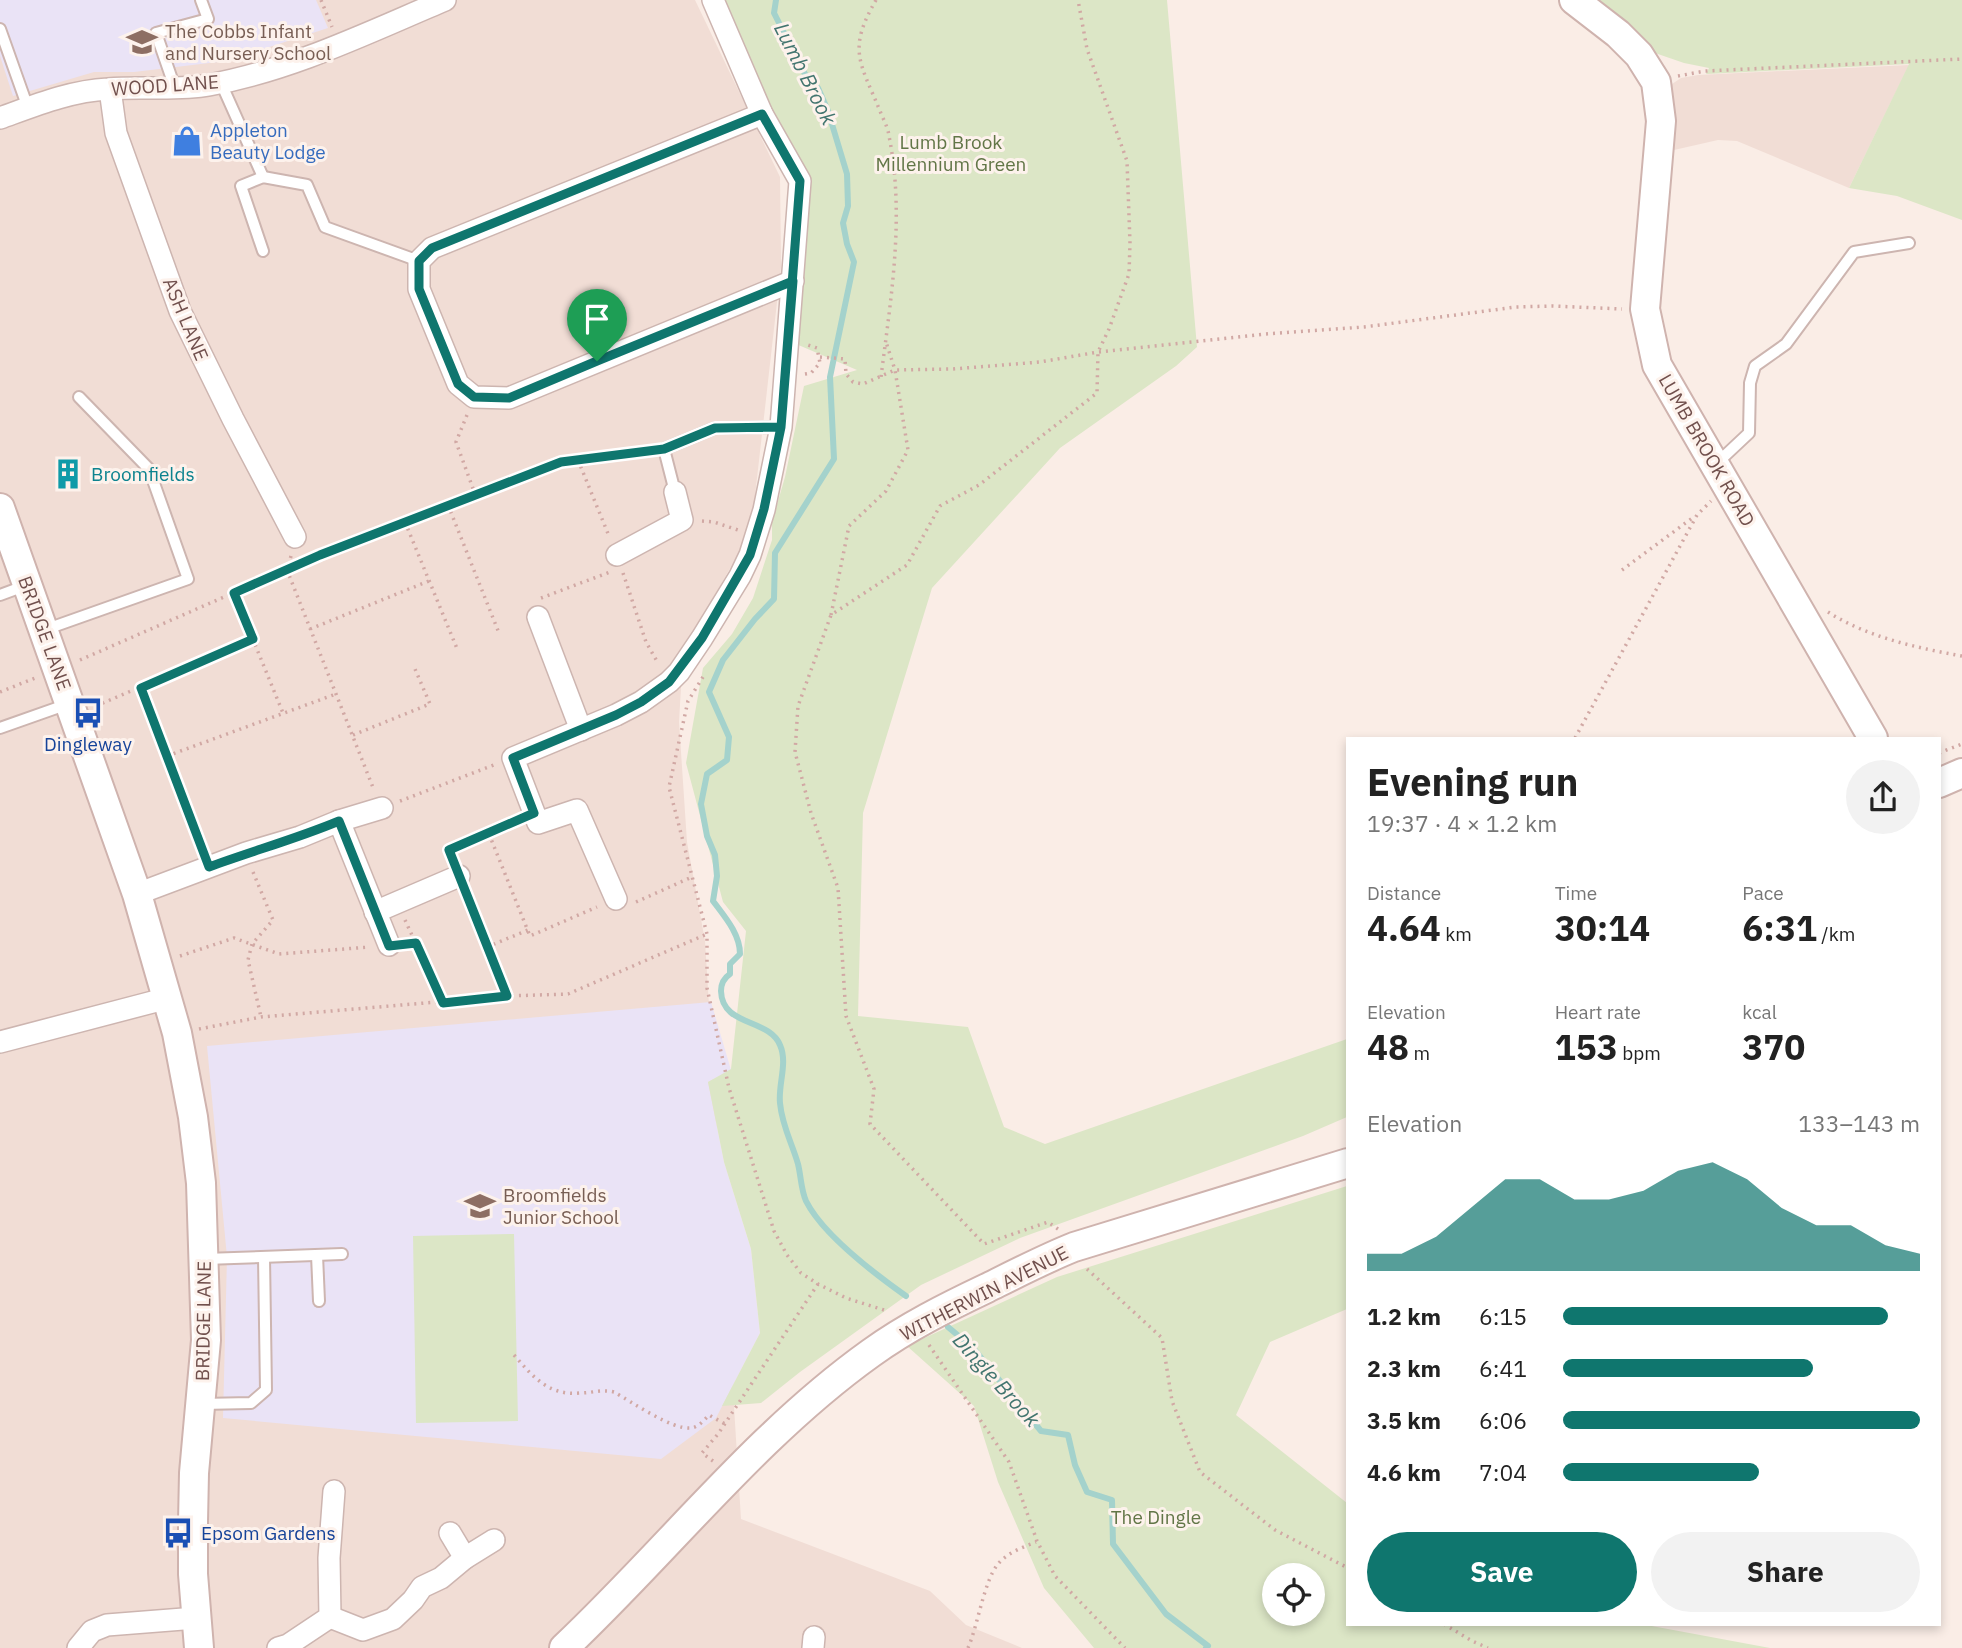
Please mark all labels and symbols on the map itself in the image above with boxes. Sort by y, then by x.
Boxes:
water label: Lumb Brook [768,18,844,130]
place label: The Cobbs Infant and Nursery School [165,19,331,65]
school or university icon: The Cobbs Infant and Nursery School [125,25,159,59]
street label: WOOD LANE [110,69,220,101]
place label: Appleton Beauty Lodge [210,118,326,164]
shop icon: Appleton Beauty Lodge [170,124,204,158]
park label: Lumb Brook Millennium Green [876,130,1026,176]
street label: ASH LANE [158,274,214,364]
pin [567,289,627,361]
street label: LUMB BROOK ROAD [1654,369,1760,531]
building icon: Broomfields [51,457,85,491]
place label: Broomfields [91,462,195,486]
street label: BRIDGE LANE [13,572,77,694]
bus stop icon: Dingleway [71,696,105,730]
place label: Dingleway [44,732,132,756]
place label: Broomfields Junior School [503,1183,619,1229]
school or university icon: Broomfields Junior School [463,1189,497,1223]
street label: WITHERWIN AVENUE [896,1240,1072,1346]
street label: BRIDGE LANE [190,1261,216,1381]
water label: Dingle Brook [947,1326,1047,1433]
park label: The Dingle [1111,1505,1201,1529]
bus stop icon: Epsom Gardens [161,1516,195,1550]
place label: Epsom Gardens [201,1521,336,1545]

